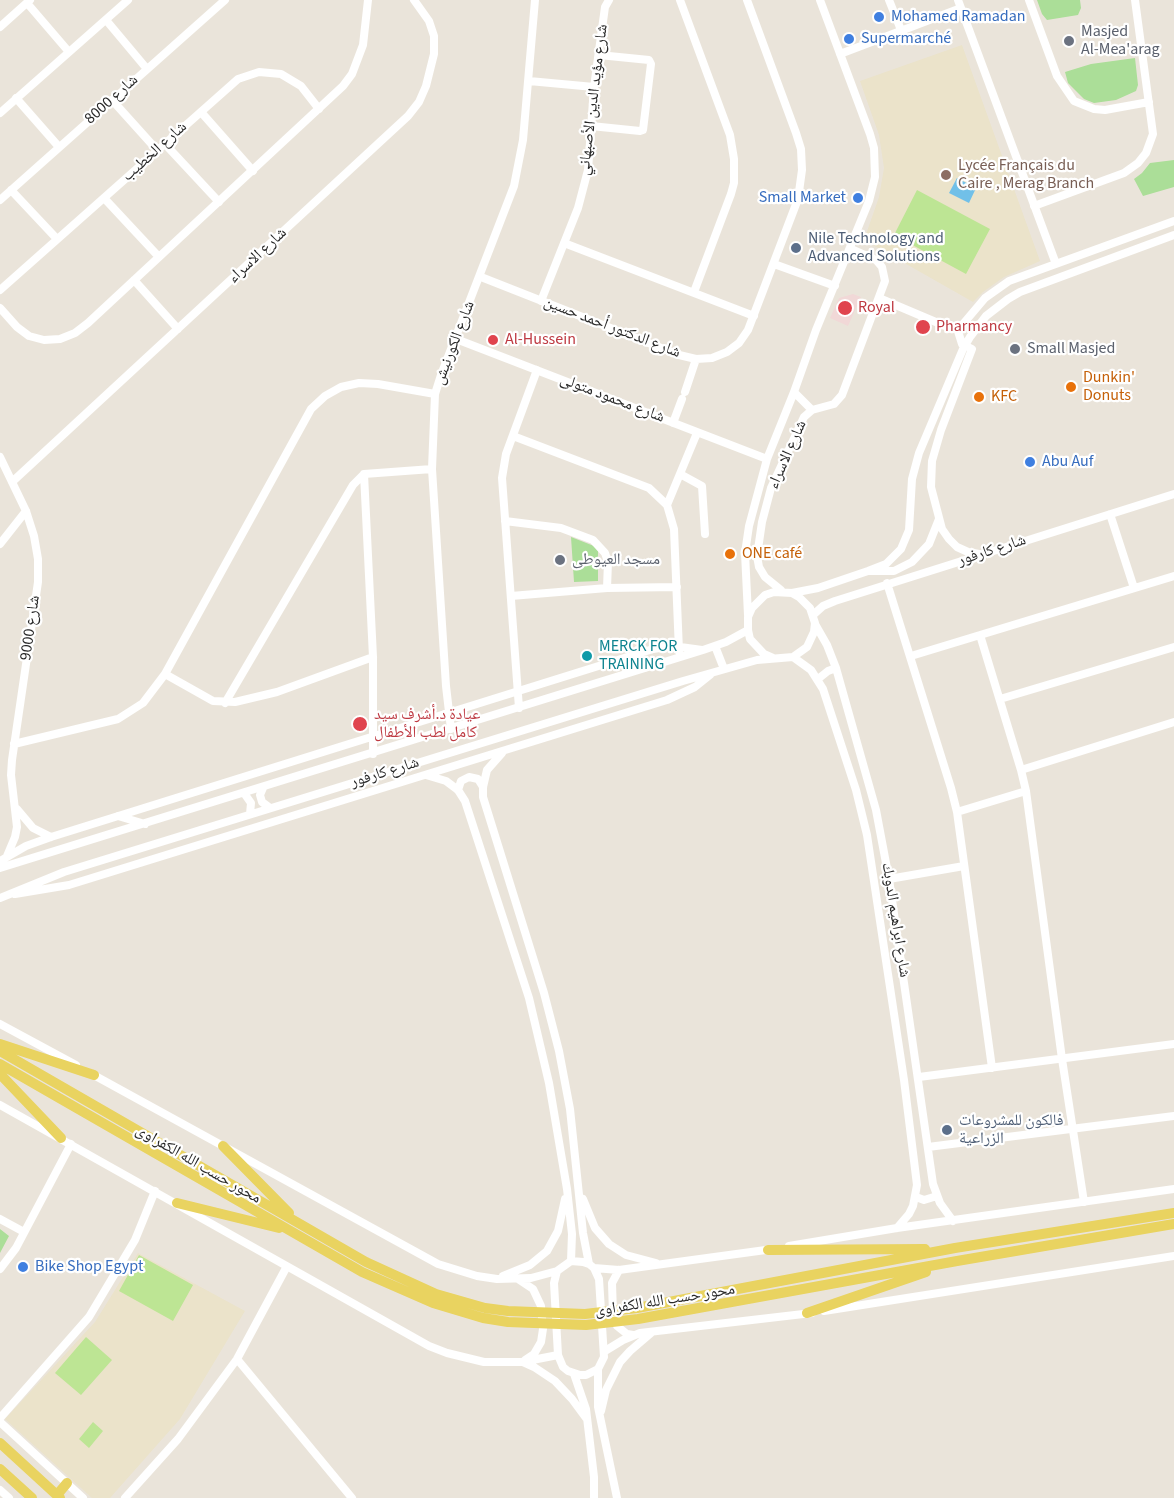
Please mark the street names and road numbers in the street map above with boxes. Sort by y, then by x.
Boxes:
street label: شارع مؤيد الدين الأصبهاني [575,23,613,177]
street label: شارع 8000 [81,71,143,129]
street label: شارع الخطيب [119,118,191,186]
street label: شارع الاسراء [225,224,291,288]
street label: شارع الدكتور أحمد حسين [541,293,683,363]
street label: شارع الكورنيش [430,298,480,388]
street label: شارع محمود متولى [557,370,667,428]
street label: شارع الاسراء [764,418,812,492]
street label: شارع كارفور [955,531,1029,571]
street label: شارع 9000 [17,594,45,662]
street label: شارع كارفور [348,753,422,793]
street label: شارع ابراهيم الدوبك [876,861,914,979]
street label: محور حسب الله الكفراوى [132,1121,264,1209]
street label: محور حسب الله الكفراوى [593,1280,737,1322]

